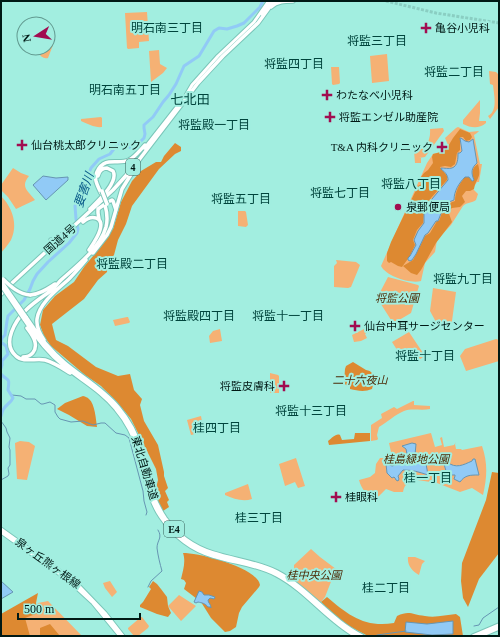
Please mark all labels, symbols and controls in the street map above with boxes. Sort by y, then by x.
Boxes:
north arrow [16,16,56,56]
district label: 明石南三丁目 [131,21,203,35]
marker: 亀谷小児科 [420,22,432,34]
place label: 亀谷小児科 [435,22,490,34]
text: N [20,33,33,43]
district label: 将監三丁目 [347,34,407,48]
district label: 将監四丁目 [264,57,324,71]
district label: 将監二丁目 [424,65,484,79]
district label: 明石南五丁目 [89,83,161,97]
marker: わたなべ小児科 [321,89,333,101]
place label: わたなべ小児科 [336,89,413,101]
district label: 七北田 [170,92,210,107]
marker: 将監エンゼル助産院 [324,111,336,123]
place label: 将監エンゼル助産院 [339,111,438,123]
district label: 将監殿一丁目 [178,118,250,132]
marker: 仙台桃太郎クリニック [16,139,28,151]
place label: 仙台桃太郎クリニック [31,139,141,151]
place label: T&A 内科クリニック [331,141,433,153]
marker: T&A 内科クリニック [436,141,448,153]
road number: 4 [126,159,140,175]
water label: 要害川 [72,169,97,209]
district label: 将監八丁目 [381,177,441,191]
district label: 将監七丁目 [310,186,370,200]
district label: 将監五丁目 [211,192,271,206]
place label: 泉郵便局 [406,201,450,213]
marker: 泉郵便局 [393,202,403,212]
street label: 国道4号 [42,222,78,256]
district label: 将監殿二丁目 [96,257,168,271]
district label: 将監九丁目 [433,272,493,286]
park label: 将監公園 [375,292,421,304]
district label: 将監殿四丁目 [163,309,235,323]
district label: 将監十一丁目 [252,309,324,323]
marker: 仙台中耳サージセンター [349,320,361,332]
place label: 仙台中耳サージセンター [364,320,485,332]
district label: 将監十丁目 [395,349,455,363]
park label: 二十六夜山 [333,374,388,386]
place label: 将監皮膚科 [220,380,275,392]
marker: 将監皮膚科 [278,380,290,392]
district label: 将監十三丁目 [275,404,347,418]
district label: 桂四丁目 [193,421,241,435]
street label: 東北自動車道 [130,435,160,501]
park label: 桂島緑地公園 [383,453,451,465]
district label: 桂一丁目 [404,471,452,485]
marker: 桂眼科 [330,491,342,503]
place label: 桂眼科 [345,491,378,503]
district label: 桂三丁目 [235,511,283,525]
road number: E4 [164,521,184,537]
street label: 泉ヶ丘熊ヶ根線 [13,536,83,590]
park label: 桂中央公園 [287,569,343,581]
district label: 桂二丁目 [362,581,410,595]
scale bar [18,595,140,621]
text: 500 m [24,602,55,616]

